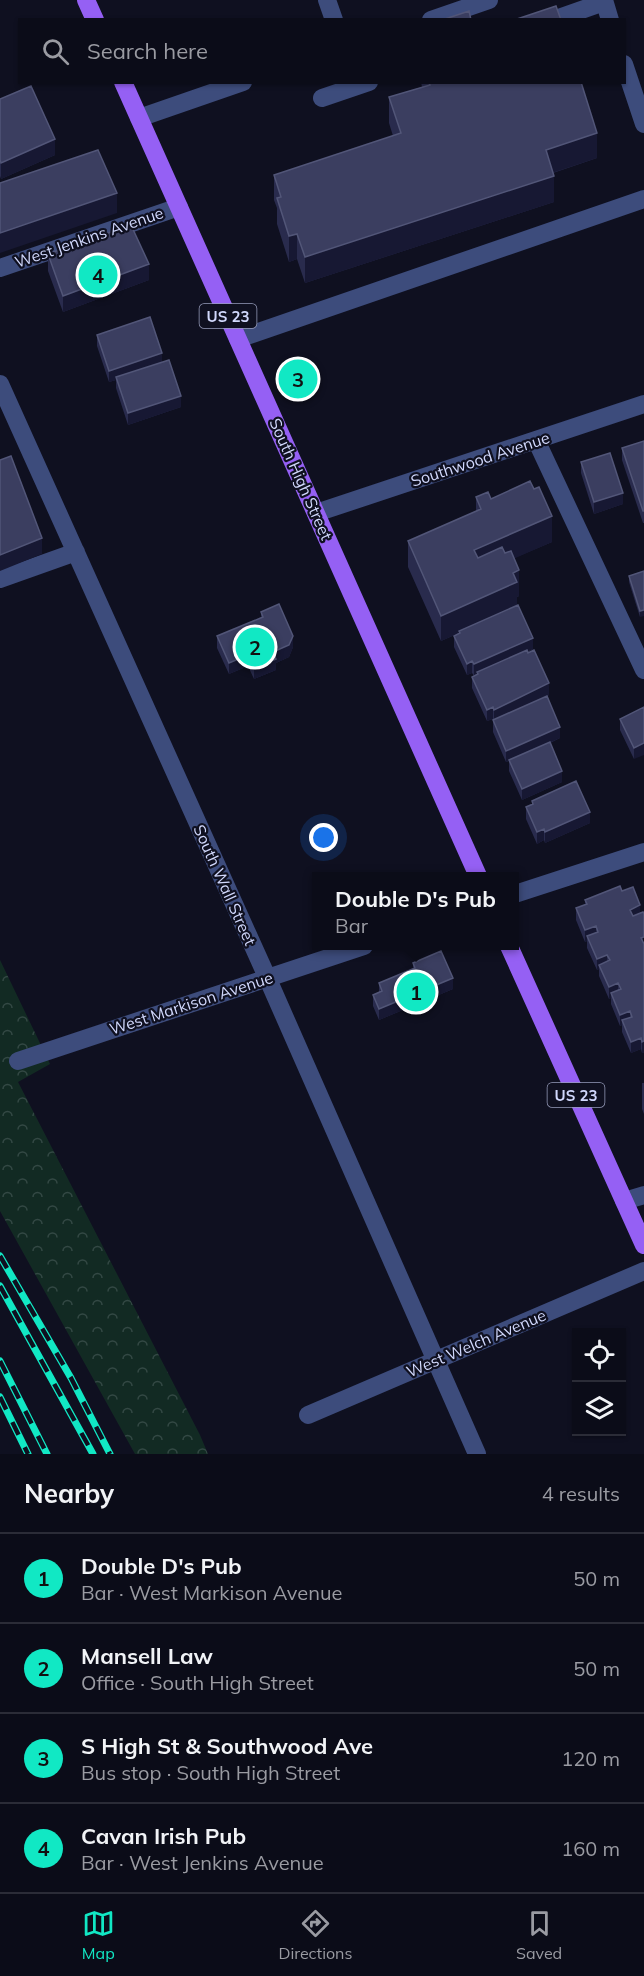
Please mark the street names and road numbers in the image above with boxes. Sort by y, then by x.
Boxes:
street label: West Jenkins Avenue [12,202,166,272]
road number: US 23 [200,304,256,328]
street label: South High Street [265,415,337,543]
street label: Southwood Avenue [408,427,552,491]
street label: South Wall Street [189,822,261,949]
street label: West Markison Avenue [107,967,275,1039]
road number: US 23 [548,1083,604,1107]
street label: West Welch Avenue [403,1305,549,1381]

